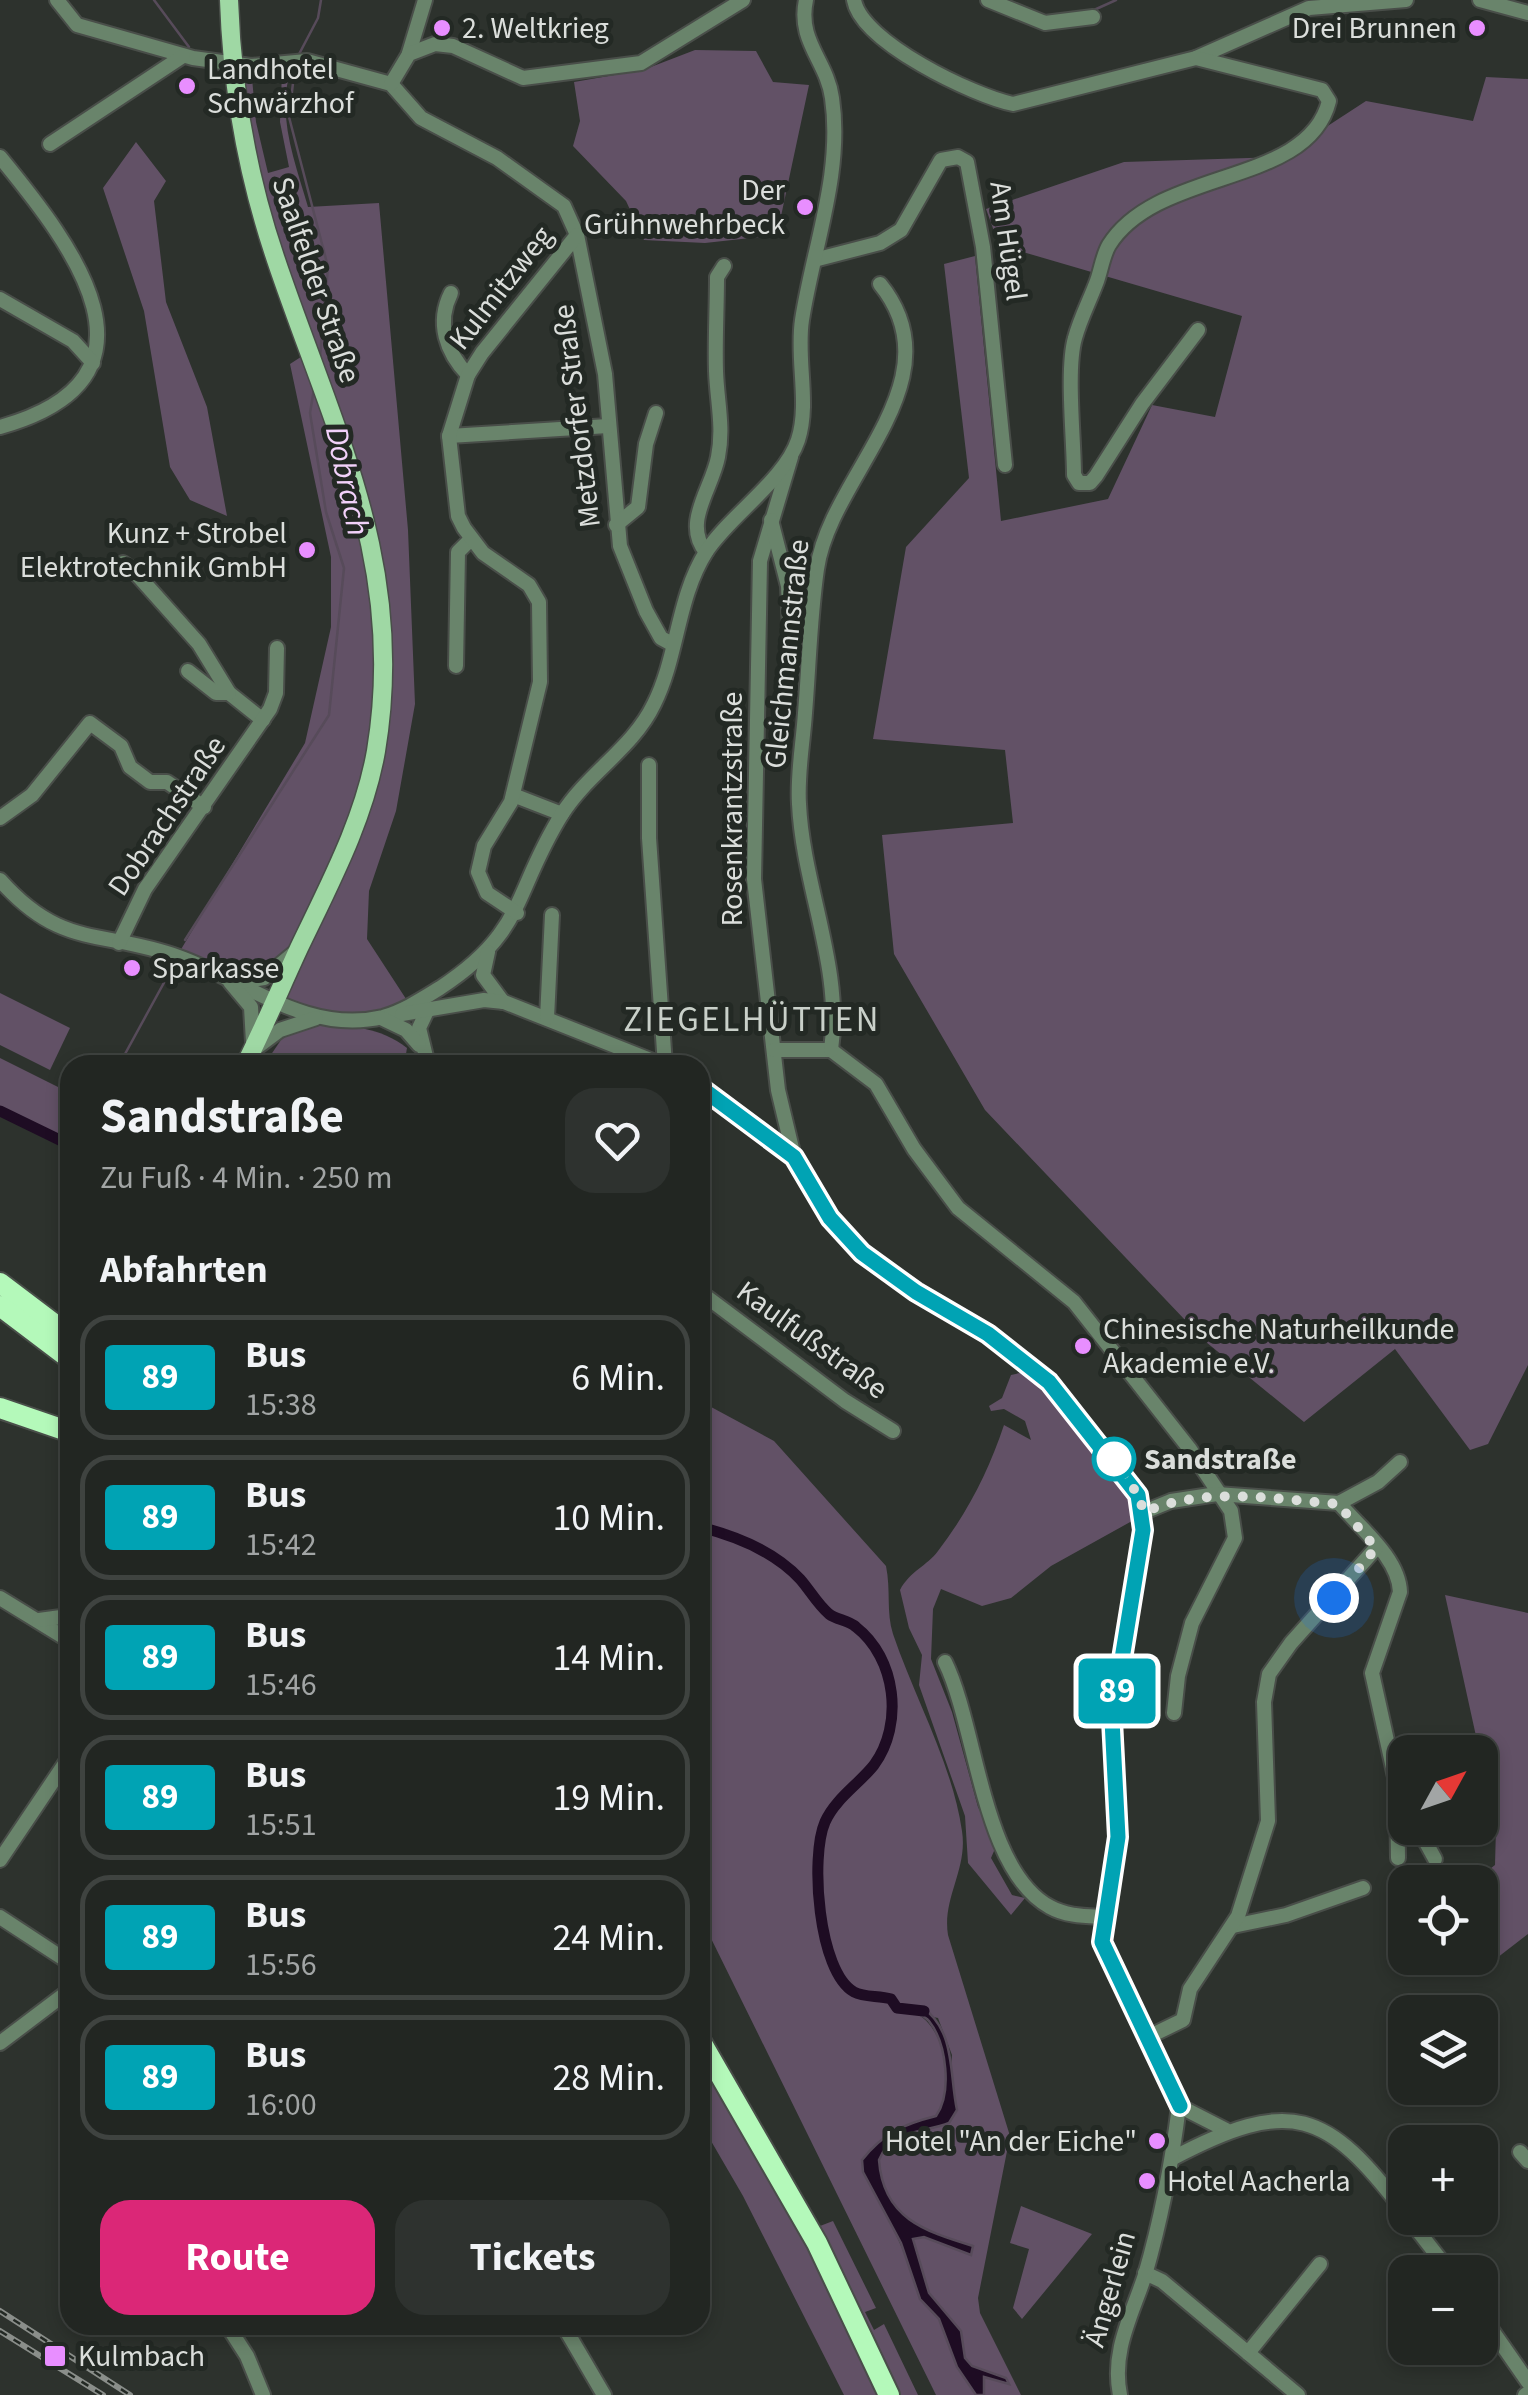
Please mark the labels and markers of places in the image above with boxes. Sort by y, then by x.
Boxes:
place label: 2. Weltkrieg [462,7,609,50]
place label: Drei Brunnen [1292,7,1457,50]
marker: 2. Weltkrieg [431,17,453,39]
marker: Drei Brunnen [1466,17,1488,39]
place label: Landhotel Schwärzhof [207,48,355,125]
marker: Landhotel Schwärzhof [176,75,198,97]
place label: Der Grühnwehrbeck [584,169,786,246]
marker: Der Grühnwehrbeck [794,196,816,218]
place label: Kunz + Strobel Elektrotechnik GmbH [20,512,287,589]
marker: Kunz + Strobel Elektrotechnik GmbH [296,539,318,561]
place label: Sparkasse [152,947,279,990]
marker: Sparkasse [121,957,143,979]
place label: Chinesische Naturheilkunde Akademie e.V. [1103,1308,1454,1385]
marker: Chinesische Naturheilkunde Akademie e.V. [1072,1335,1094,1357]
marker: Sandstraße [1093,1438,1135,1480]
place label: Sandstraße [1144,1438,1296,1481]
place label: Hotel "An der Eiche" [885,2120,1137,2163]
marker: Hotel "An der Eiche" [1146,2130,1168,2152]
place label: Hotel Aacherla [1167,2160,1351,2203]
marker: Hotel Aacherla [1136,2170,1158,2192]
place label: Kulmbach [78,2335,205,2378]
marker: Kulmbach [42,2343,68,2369]

